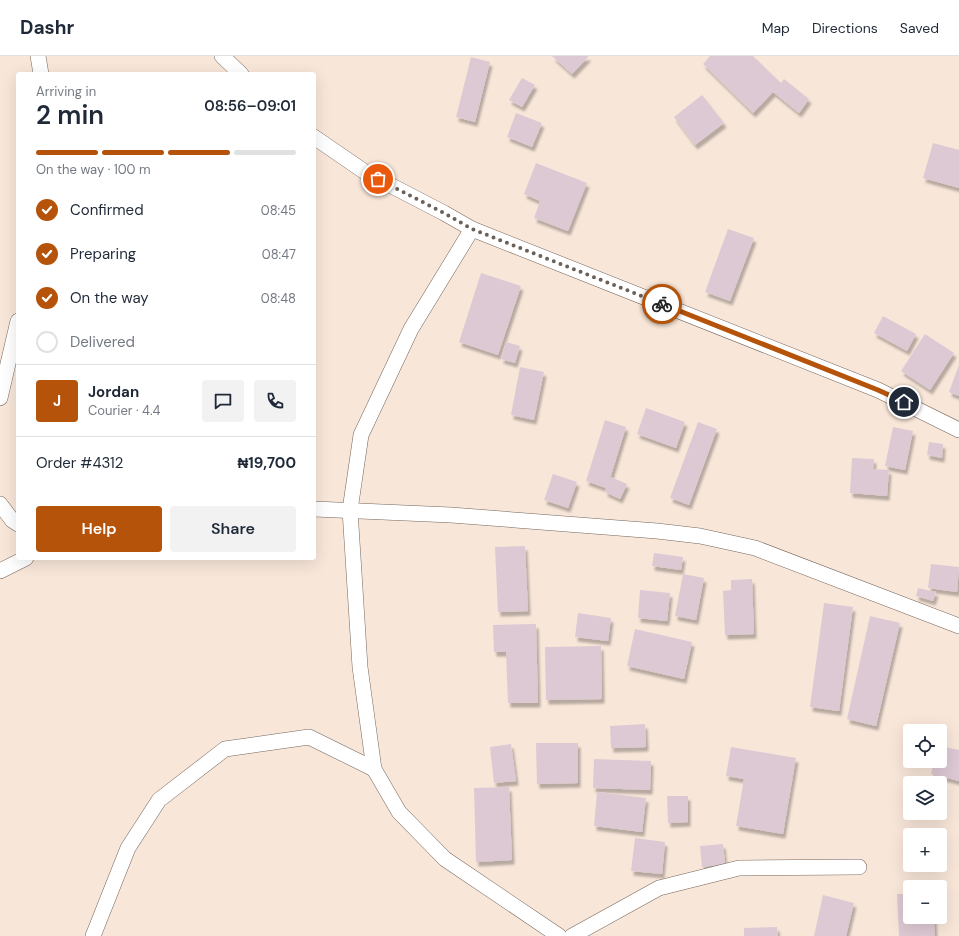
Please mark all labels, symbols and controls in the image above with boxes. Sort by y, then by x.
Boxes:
text: Dashr [20,15,74,40]
text: Map [762,19,790,37]
text: Directions [812,19,878,37]
text: Saved [900,19,939,37]
text: Arriving in [36,83,96,100]
text: 08:56–09:01 [204,96,296,116]
text: 2 min [36,98,104,132]
text: On the way · 100 m [36,161,151,178]
pin [361,162,395,196]
icon: bag [367,168,389,190]
icon: check [36,199,58,221]
text: Confirmed [70,200,144,220]
text: 08:45 [261,202,296,219]
icon: check [36,243,58,265]
text: Preparing [70,244,136,264]
text: 08:47 [262,246,296,263]
courier [642,284,682,324]
icon: check [36,287,58,309]
text: On the way [70,288,149,308]
text: 08:48 [261,290,296,307]
icon: bike [651,293,673,315]
text: Delivered [70,332,135,352]
button: chat [202,380,244,422]
button: phone [254,380,296,422]
text: Jordan [88,382,139,402]
pin [887,385,921,419]
text: J [53,391,61,411]
icon: home [893,391,915,413]
text: Courier · 4.4 [88,402,160,419]
text: Order #4312 [36,453,123,473]
text: ₦19,700 [237,453,296,473]
button: Help [36,506,162,552]
button: Share [170,506,296,552]
map controls [903,724,947,924]
button: locate [903,724,947,768]
button: layers [903,776,947,820]
button: + [903,828,947,872]
button: − [903,880,947,924]

